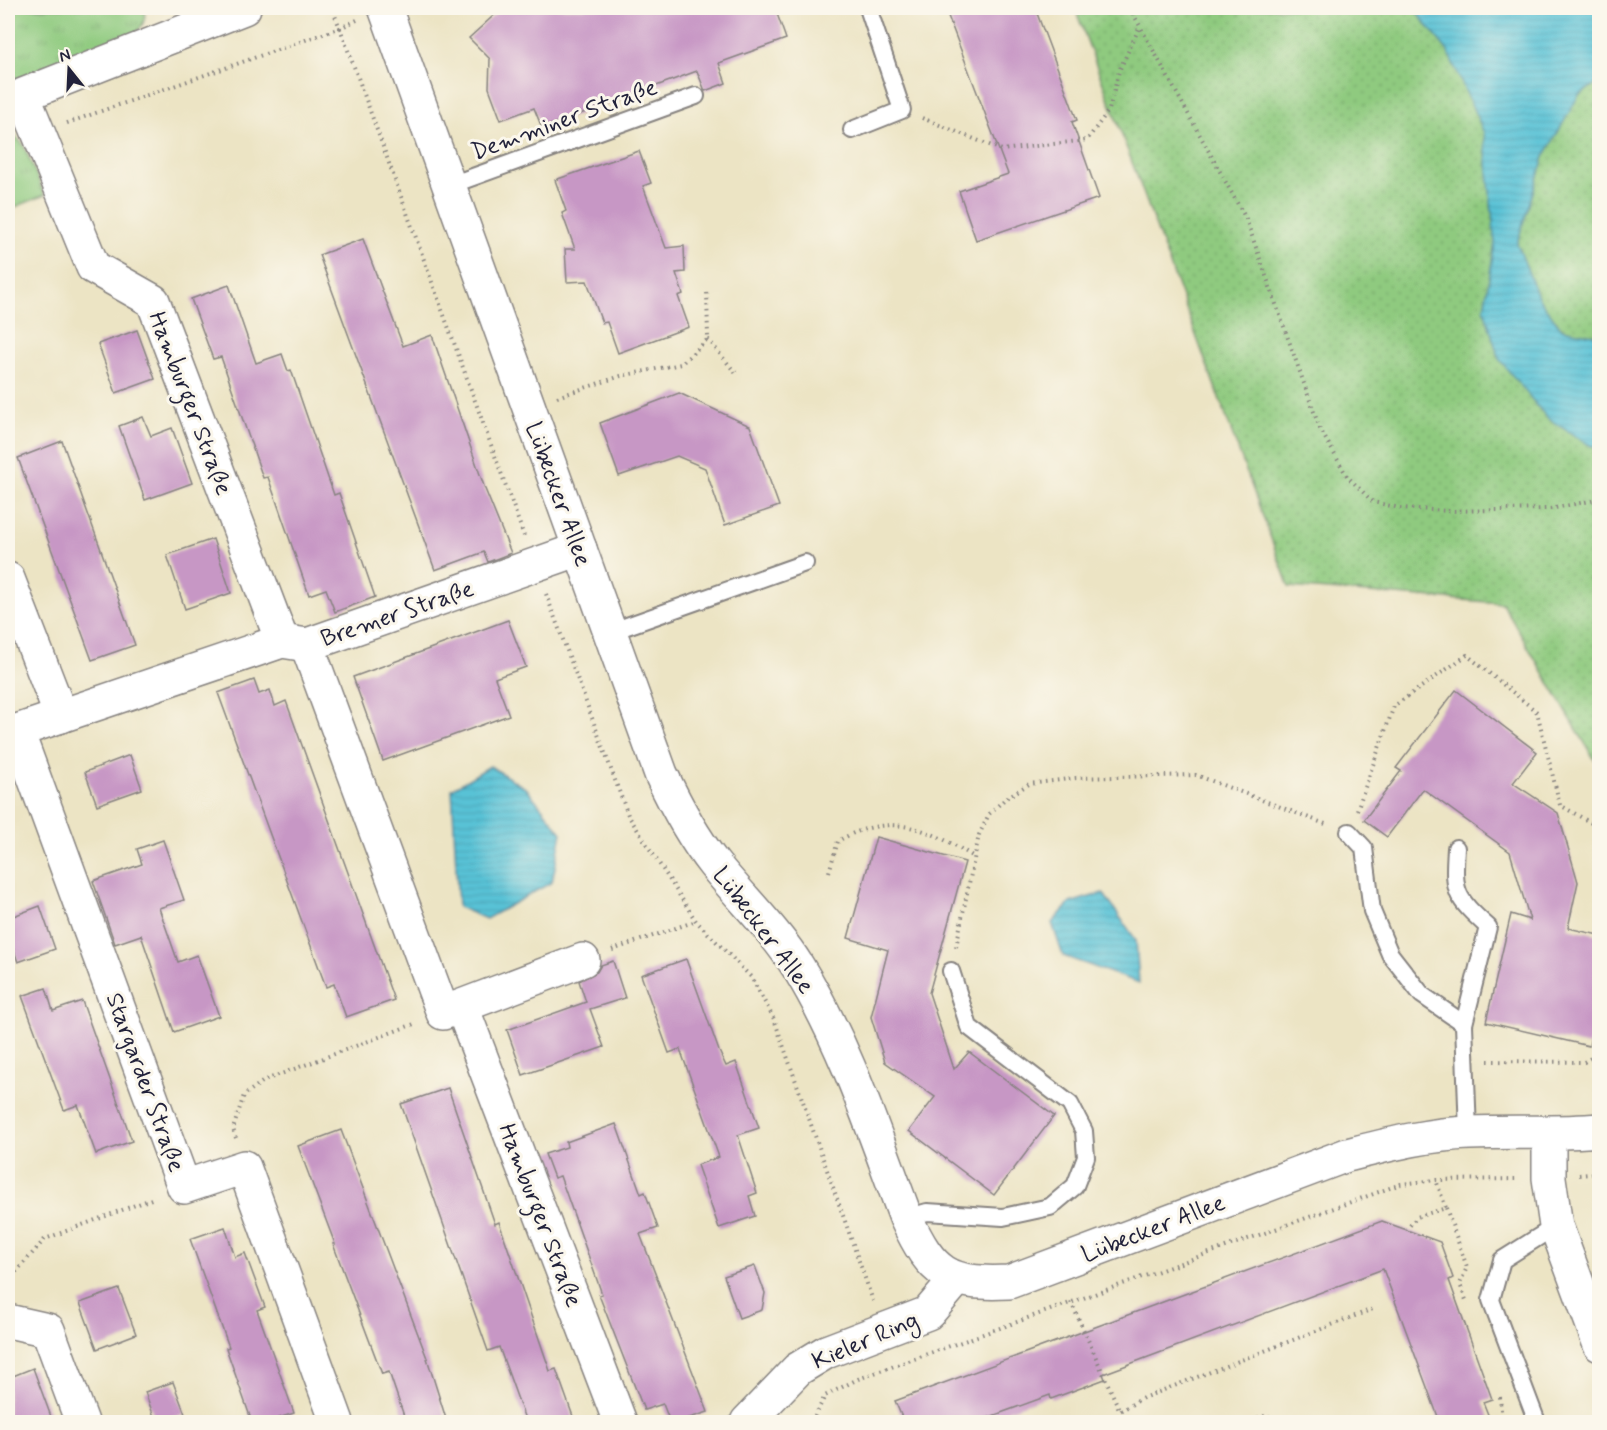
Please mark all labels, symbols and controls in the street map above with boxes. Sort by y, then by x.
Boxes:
north arrow [39,39,99,99]
text: N [57,45,73,68]
street label: Demminer Straße [467,72,662,168]
street label: Hamburger Straße [138,307,239,501]
street label: Lübecker Allee [517,418,598,571]
street label: Bremer Straße [317,574,478,655]
street label: Lübecker Allee [705,861,821,1001]
street label: Stargarder Straße [98,989,191,1176]
street label: Hamburger Straße [488,1119,589,1313]
street label: Lübecker Allee [1077,1188,1230,1271]
street label: Kieler Ring [808,1305,924,1379]

